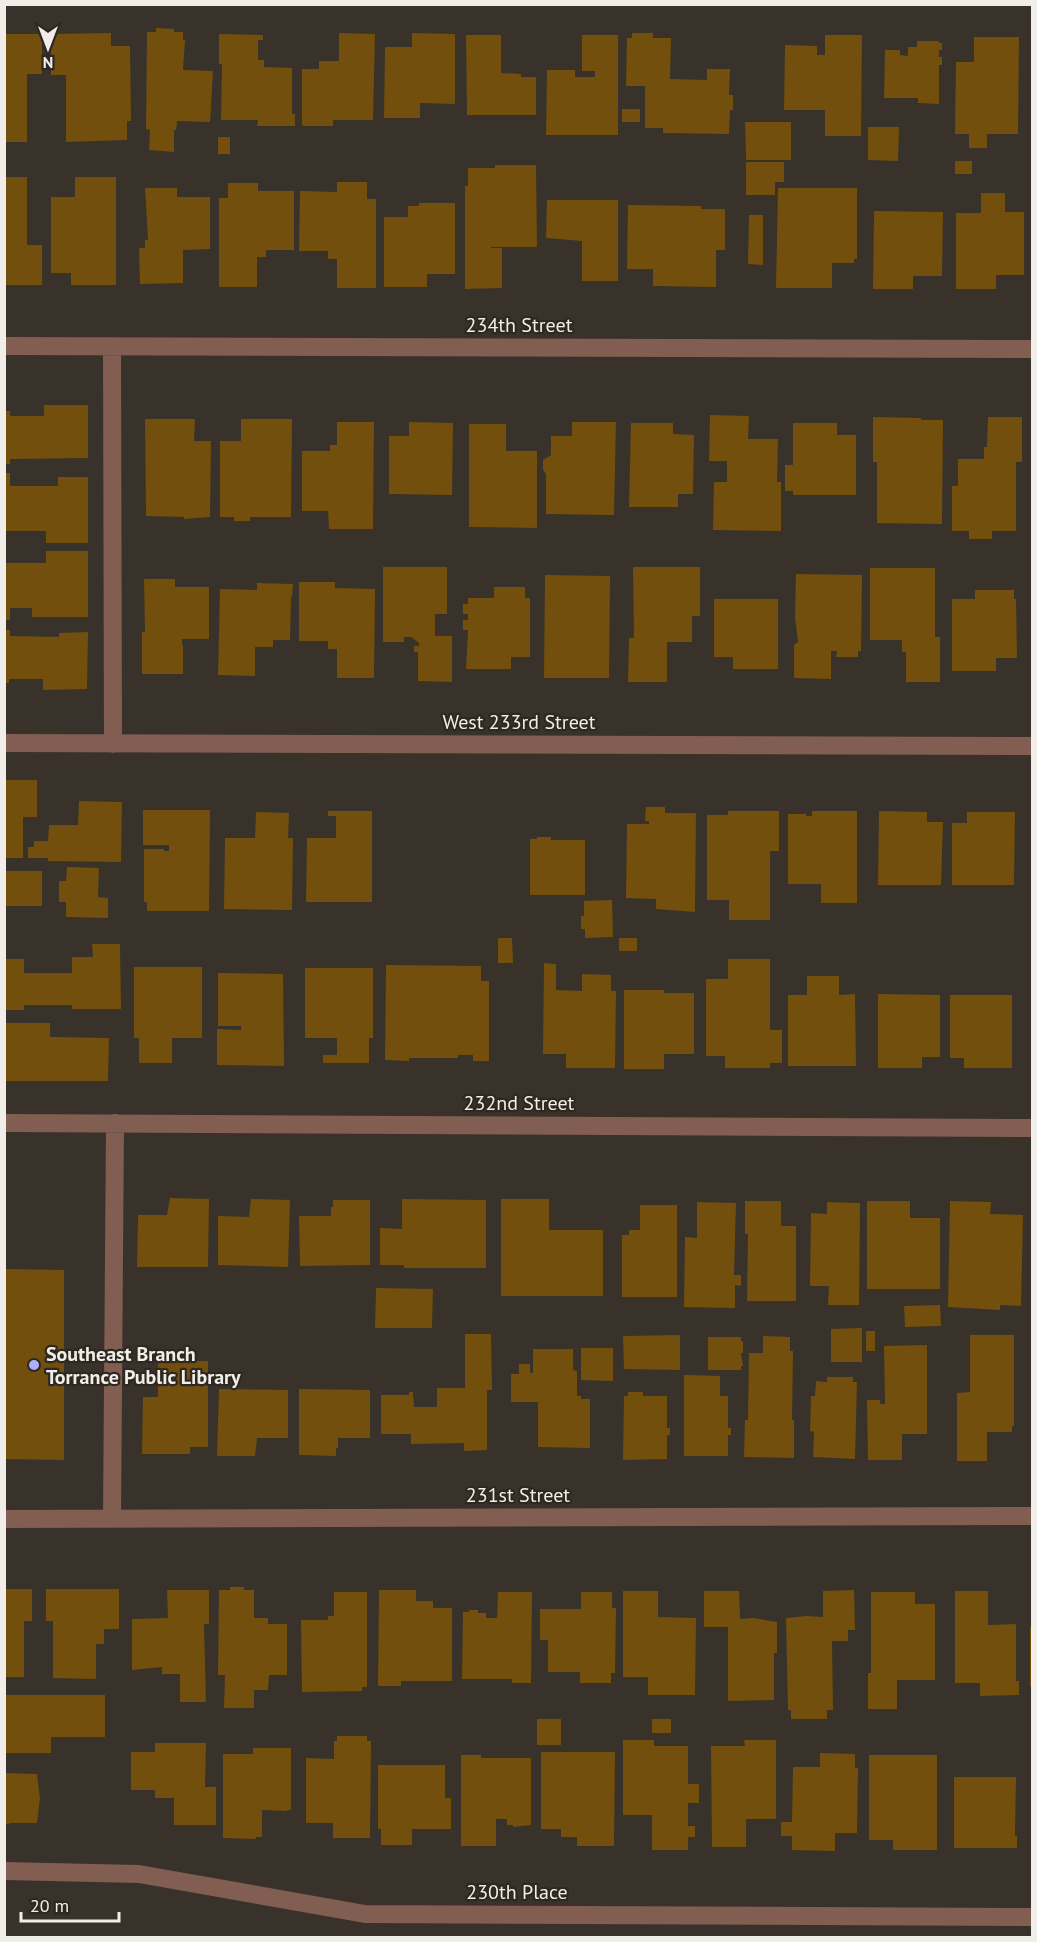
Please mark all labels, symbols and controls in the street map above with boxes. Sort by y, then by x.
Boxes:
north arrow [18,18,78,78]
text: N [43,53,53,73]
street label: 234th Street [466,312,573,338]
street label: West 233rd Street [442,709,596,735]
street label: 232nd Street [464,1090,575,1116]
place label: Southeast Branch Torrance Public Library [46,1341,241,1390]
marker: Southeast Branch Torrance Public Library [27,1358,41,1372]
street label: 231st Street [466,1482,570,1508]
street label: 230th Place [466,1879,568,1905]
scale bar [21,1885,118,1923]
text: 20 m [30,1894,69,1917]

